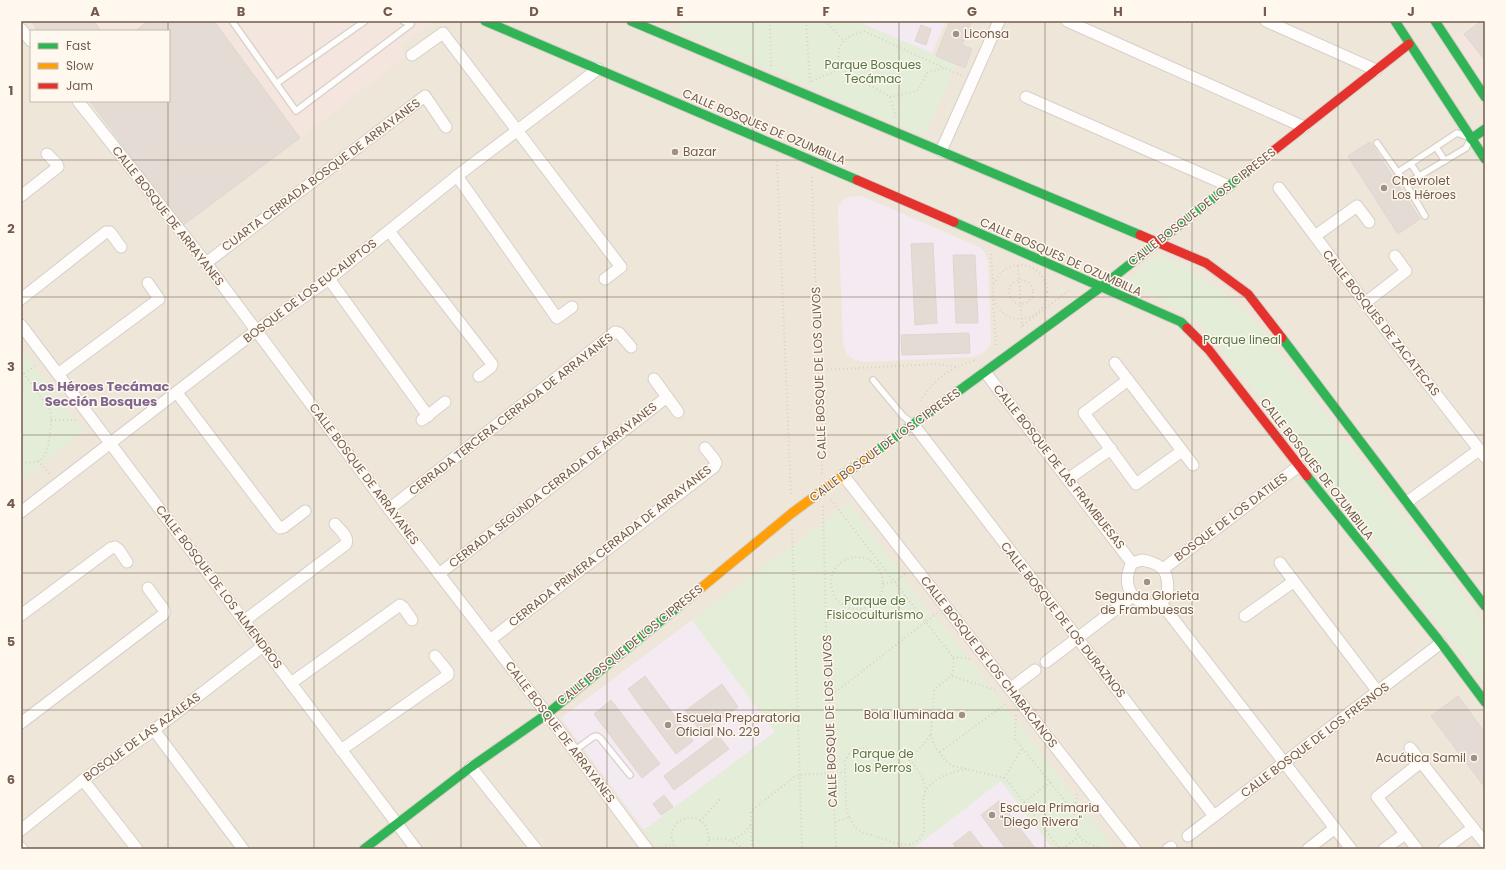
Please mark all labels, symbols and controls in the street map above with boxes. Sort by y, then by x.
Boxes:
text: A [90,2,100,21]
text: B [237,2,246,21]
text: C [383,2,393,21]
text: D [529,2,539,21]
text: E [676,2,684,21]
text: F [822,2,830,21]
text: G [967,2,977,21]
text: H [1113,2,1123,21]
text: I [1263,2,1267,21]
text: J [1407,2,1415,21]
place label: Liconsa [964,25,1009,42]
marker: Liconsa [951,29,961,39]
legend [30,30,170,102]
text: Fast [66,37,91,54]
park label: Parque Bosques Tecámac [825,56,921,87]
text: Slow [66,57,94,74]
text: Jam [66,77,93,94]
text: 1 [9,81,13,100]
street label: CALLE BOSQUES DE OZUMBILLA [680,84,848,169]
street label: CUARTA CERRADA BOSQUE DE ARRAYANES [218,94,423,255]
street label: CALLE BOSQUE DE ARRAYANES [108,142,228,289]
place label: Bazar [683,143,717,160]
street label: CALLE BOSQUE DE LOS CIPRESES [1124,143,1279,270]
marker: Bazar [670,147,680,157]
place label: Chevrolet Los Héroes [1392,172,1456,203]
marker: Chevrolet Los Héroes [1379,183,1389,193]
street label: CALLE BOSQUES DE OZUMBILLA [977,213,1145,300]
text: 2 [7,219,15,238]
street label: BOSQUE DE LOS EUCALIPTOS [239,235,380,346]
street label: CALLE BOSQUES DE ZACATECAS [1319,246,1444,400]
street label: CALLE BOSQUE DE LOS OLIVOS [807,286,830,460]
street label: CERRADA TERCERA CERRADA DE ARRAYANES [405,328,616,499]
park label: Parque lineal [1203,331,1281,348]
text: 3 [7,357,15,376]
district label: Los Héroes Tecámac Sección Bosques [33,377,169,411]
street label: CALLE BOSQUE DE LAS FRAMBUESAS [990,381,1129,553]
street label: CALLE BOSQUE DE LOS CIPRESES [806,384,964,505]
street label: CALLE BOSQUES DE OZUMBILLA [1257,394,1378,543]
street label: CERRADA SEGUNDA CERRADA DE ARRAYANES [445,398,660,571]
street label: CALLE BOSQUE DE ARRAYANES [305,399,423,548]
street label: CERRADA PRIMERA CERRADA DE ARRAYANES [505,461,715,630]
street label: BOSQUE DE LOS DATILES [1171,468,1291,565]
text: 4 [7,494,16,513]
street label: CALLE BOSQUE DE LOS ALMENDROS [152,501,287,672]
street label: CALLE BOSQUE DE LOS DURAZNOS [997,538,1130,701]
street label: CALLE BOSQUE DE LOS CHABACANOS [917,572,1062,751]
marker: Segunda Glorieta de Frambuesas [1142,577,1152,587]
street label: CALLE BOSQUE DE LOS CIPRESES [553,580,706,709]
place label: Segunda Glorieta de Frambuesas [1095,587,1199,618]
park label: Parque de Fisicoculturismo [827,592,924,623]
text: 5 [7,632,15,651]
street label: CALLE BOSQUE DE LOS OLIVOS [818,634,841,808]
street label: CALLE BOSQUE DE ARRAYANES [501,657,619,806]
street label: CALLE BOSQUE DE LOS FRESNOS [1237,678,1392,801]
street label: BOSQUE DE LAS AZALEAS [80,688,204,785]
place label: Bola Iluminada [864,706,954,723]
place label: Escuela Preparatoria Oficial No. 229 [676,709,800,740]
marker: Bola Iluminada [957,710,967,720]
marker: Escuela Preparatoria Oficial No. 229 [663,720,673,730]
park label: Parque de los Perros [852,745,914,776]
place label: Acuática Samil [1375,749,1466,766]
marker: Acuática Samil [1469,753,1479,763]
text: 6 [7,770,15,789]
place label: Escuela Primaria "Diego Rivera" [1000,799,1099,830]
marker: Escuela Primaria "Diego Rivera" [987,810,997,820]

